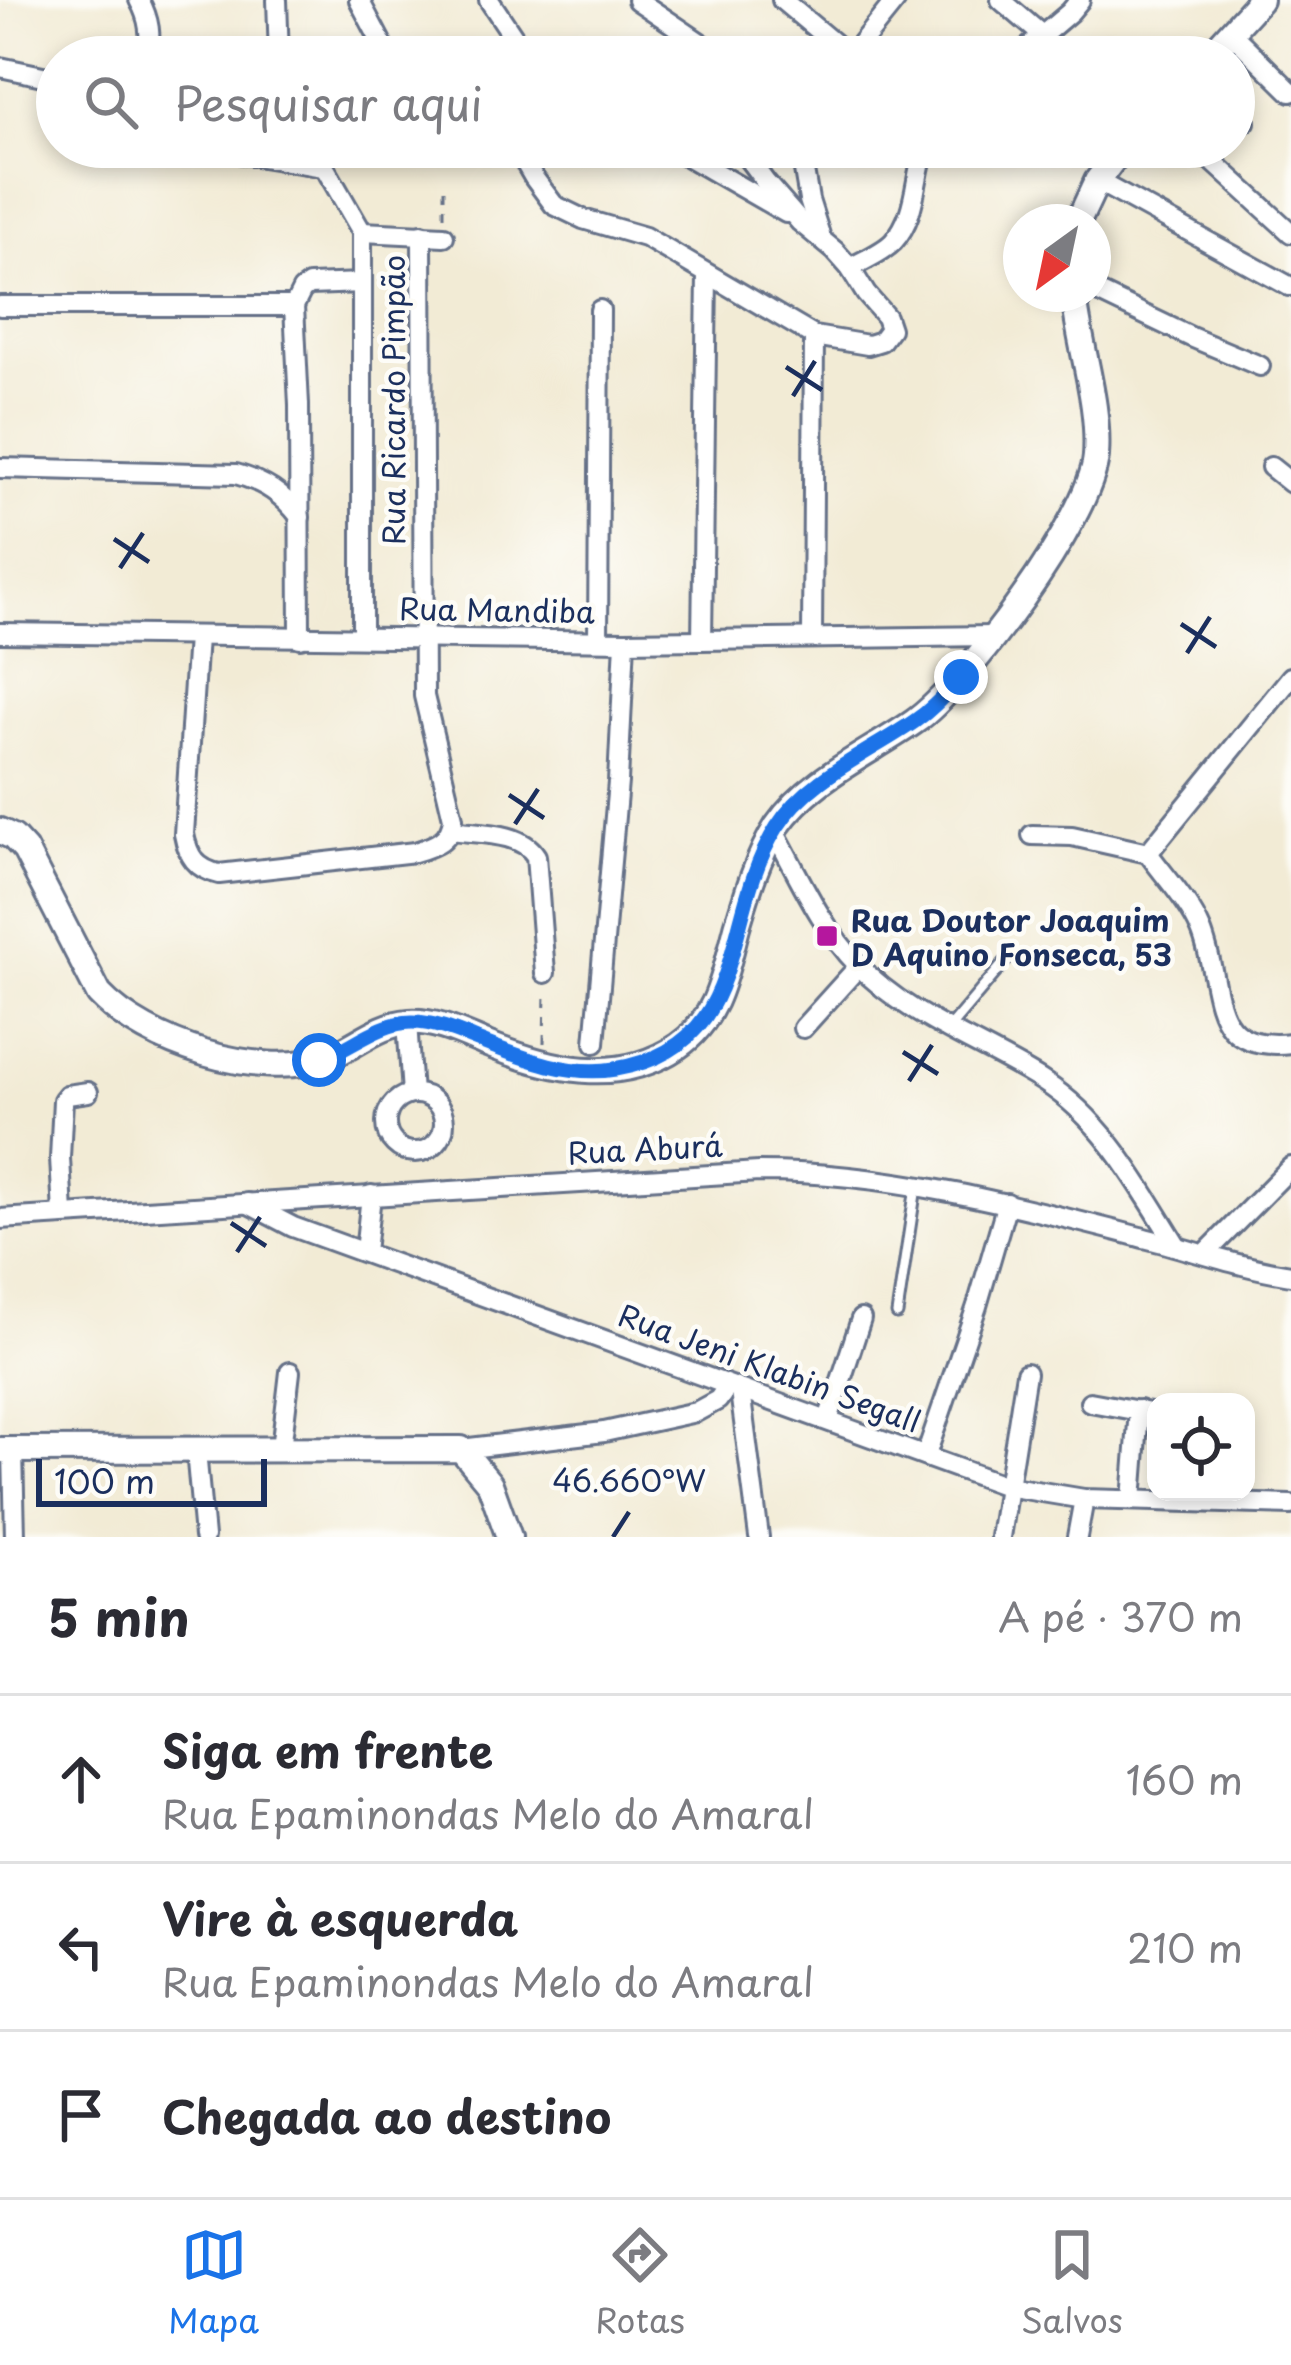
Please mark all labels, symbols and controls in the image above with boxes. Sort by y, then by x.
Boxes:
search box [36,36,1255,168]
text: Pesquisar aqui [174,68,483,136]
icon: search [78,69,144,135]
north arrow [1003,204,1111,312]
street label: Rua Ricardo Pimpão [370,255,415,545]
street label: Rua Mandiba [399,585,595,633]
route end [934,650,988,704]
place label: Rua Doutor Joaquim D Aquino Fonseca, 53 [851,897,1172,976]
marker: Rua Doutor Joaquim D Aquino Fonseca, 53 [814,923,840,949]
route start [292,1033,346,1087]
street label: Rua Aburá [566,1121,724,1175]
street label: Rua Jeni Klabin Segall [613,1291,927,1443]
map controls [1147,1393,1255,1501]
button: locate [1147,1393,1255,1501]
scale bar [36,1453,267,1506]
text: 100 m [54,1455,155,1505]
text: 46.660°W [552,1457,706,1502]
text: 5 min [48,1577,190,1654]
text: A pé · 370 m [998,1586,1243,1645]
text: Siga em frente [162,1715,493,1783]
icon: ahead [48,1746,114,1812]
text: 160 m [1126,1749,1243,1808]
text: Rua Epaminondas Melo do Amaral [162,1783,814,1842]
text: Vire à esquerda [162,1883,518,1951]
icon: left [48,1914,114,1980]
text: 210 m [1127,1917,1243,1976]
text: Rua Epaminondas Melo do Amaral [162,1951,814,2010]
text: Chegada ao destino [162,2081,611,2149]
icon: arrive [48,2082,114,2148]
tab: Mapa [168,2222,259,2344]
tab: Rotas [595,2222,685,2344]
tab: Salvos [1021,2222,1123,2344]

